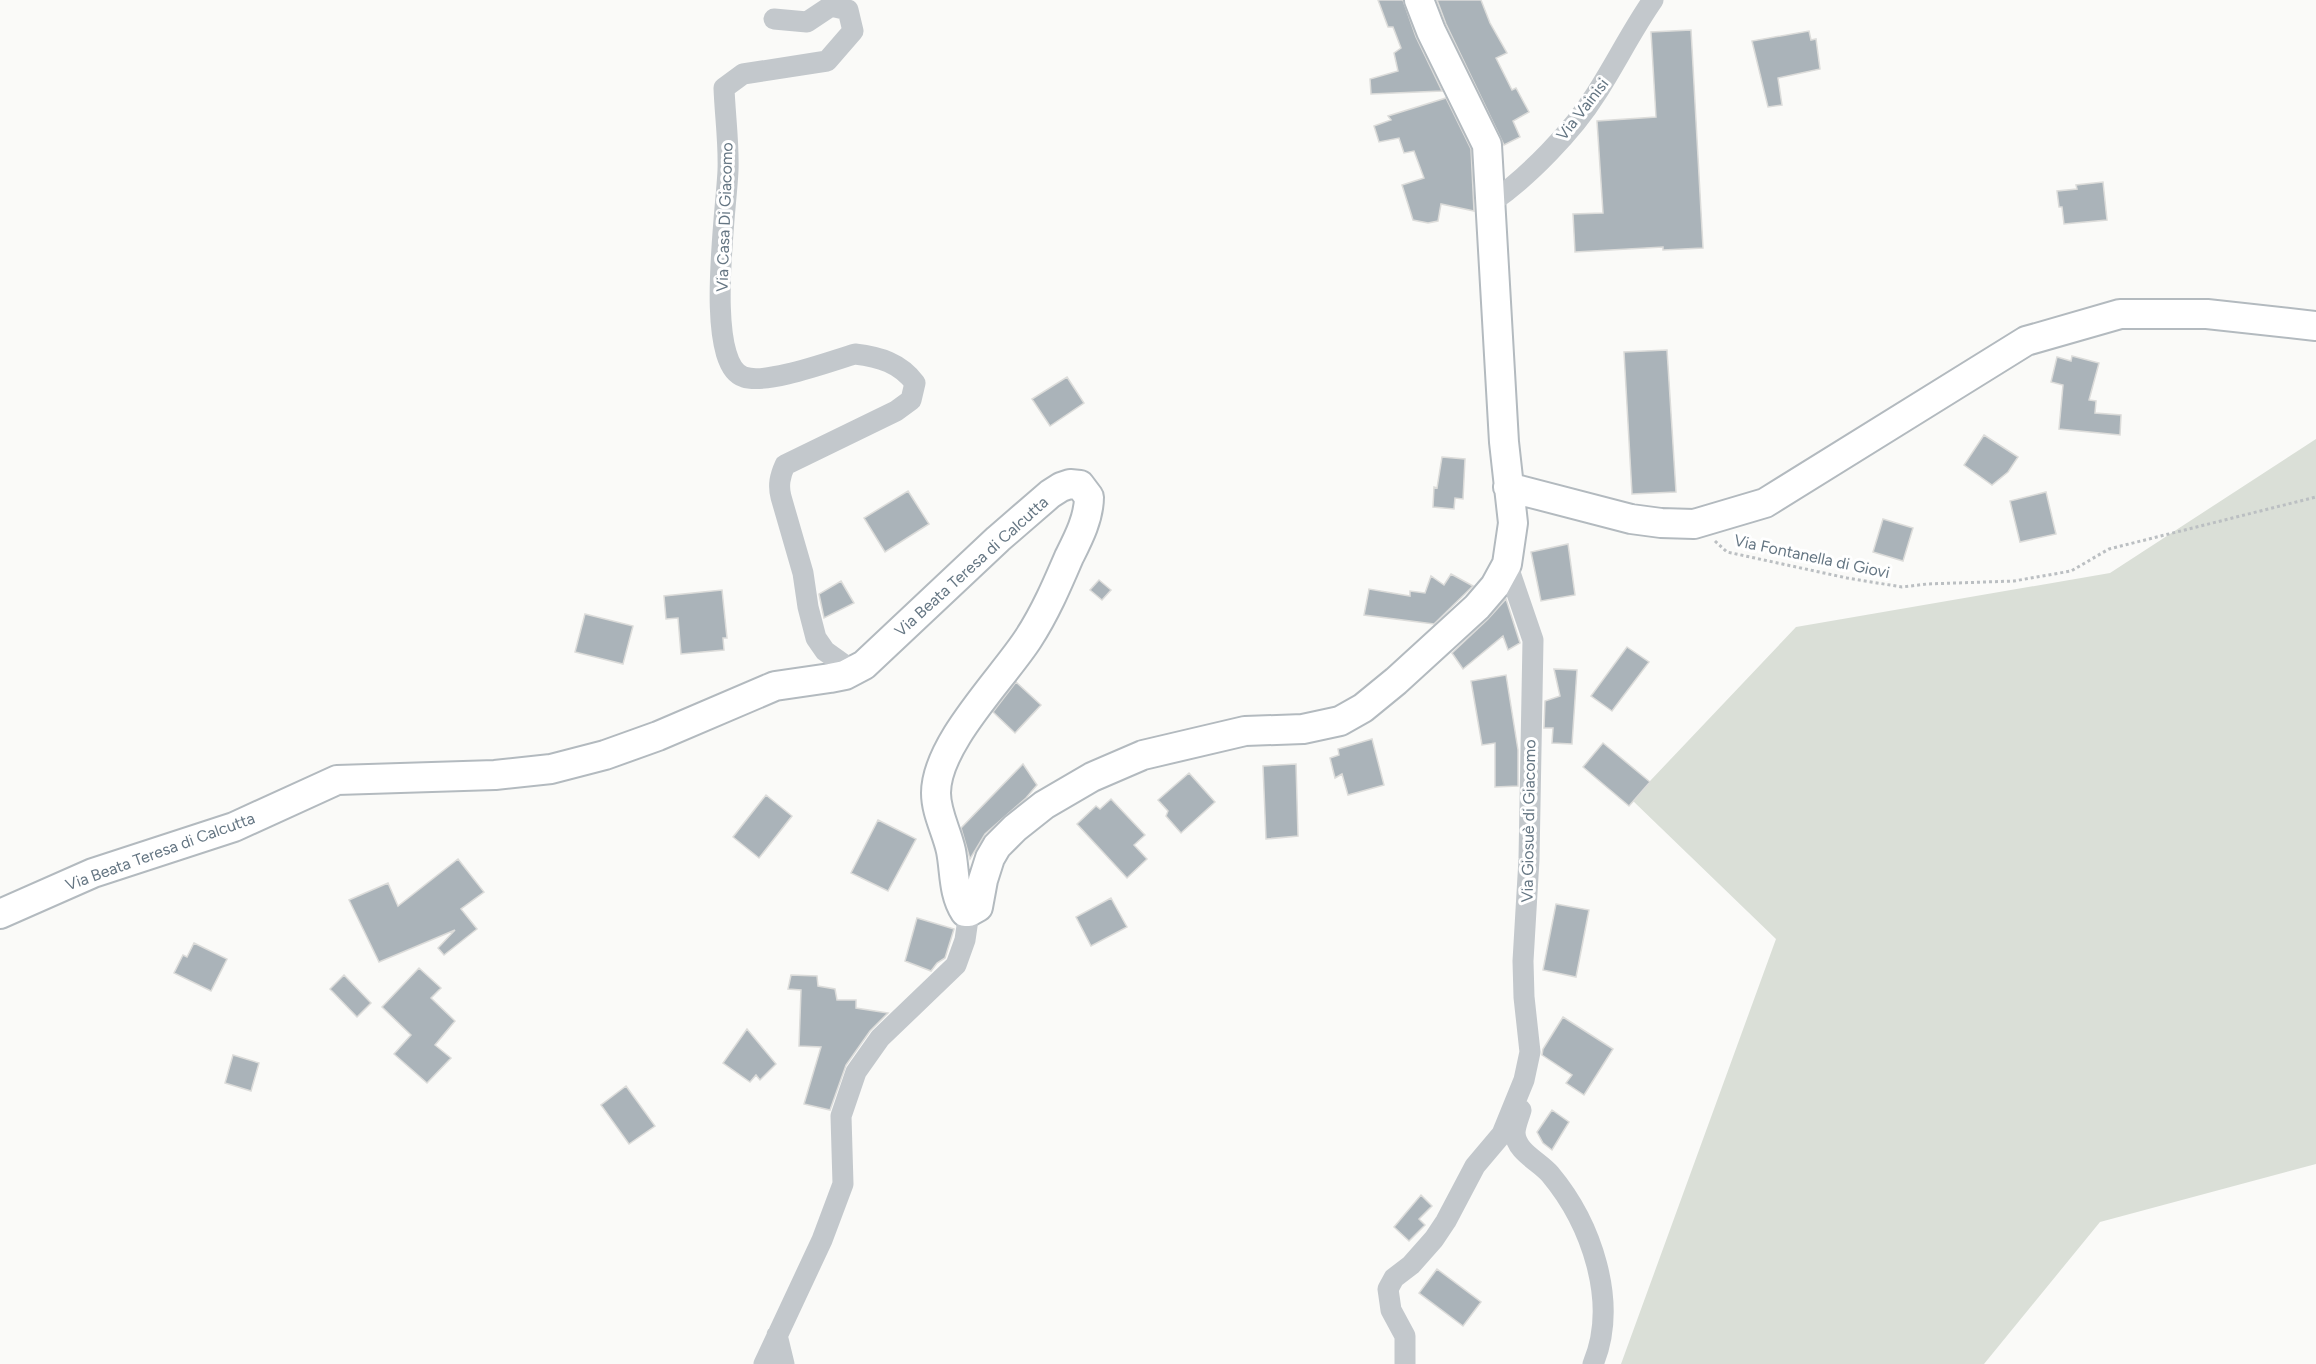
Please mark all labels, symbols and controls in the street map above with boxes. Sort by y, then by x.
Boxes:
street label: Via Vainisi [1552,75,1612,144]
street label: Via Casa Di Giacomo [712,142,737,292]
street label: Via Beata Teresa di Calcutta [891,492,1052,640]
street label: Via Fontanella di Giovi [1732,531,1891,582]
street label: Via Giosuè di Giacomo [1518,739,1539,903]
street label: Via Beata Teresa di Calcutta [63,808,257,895]

